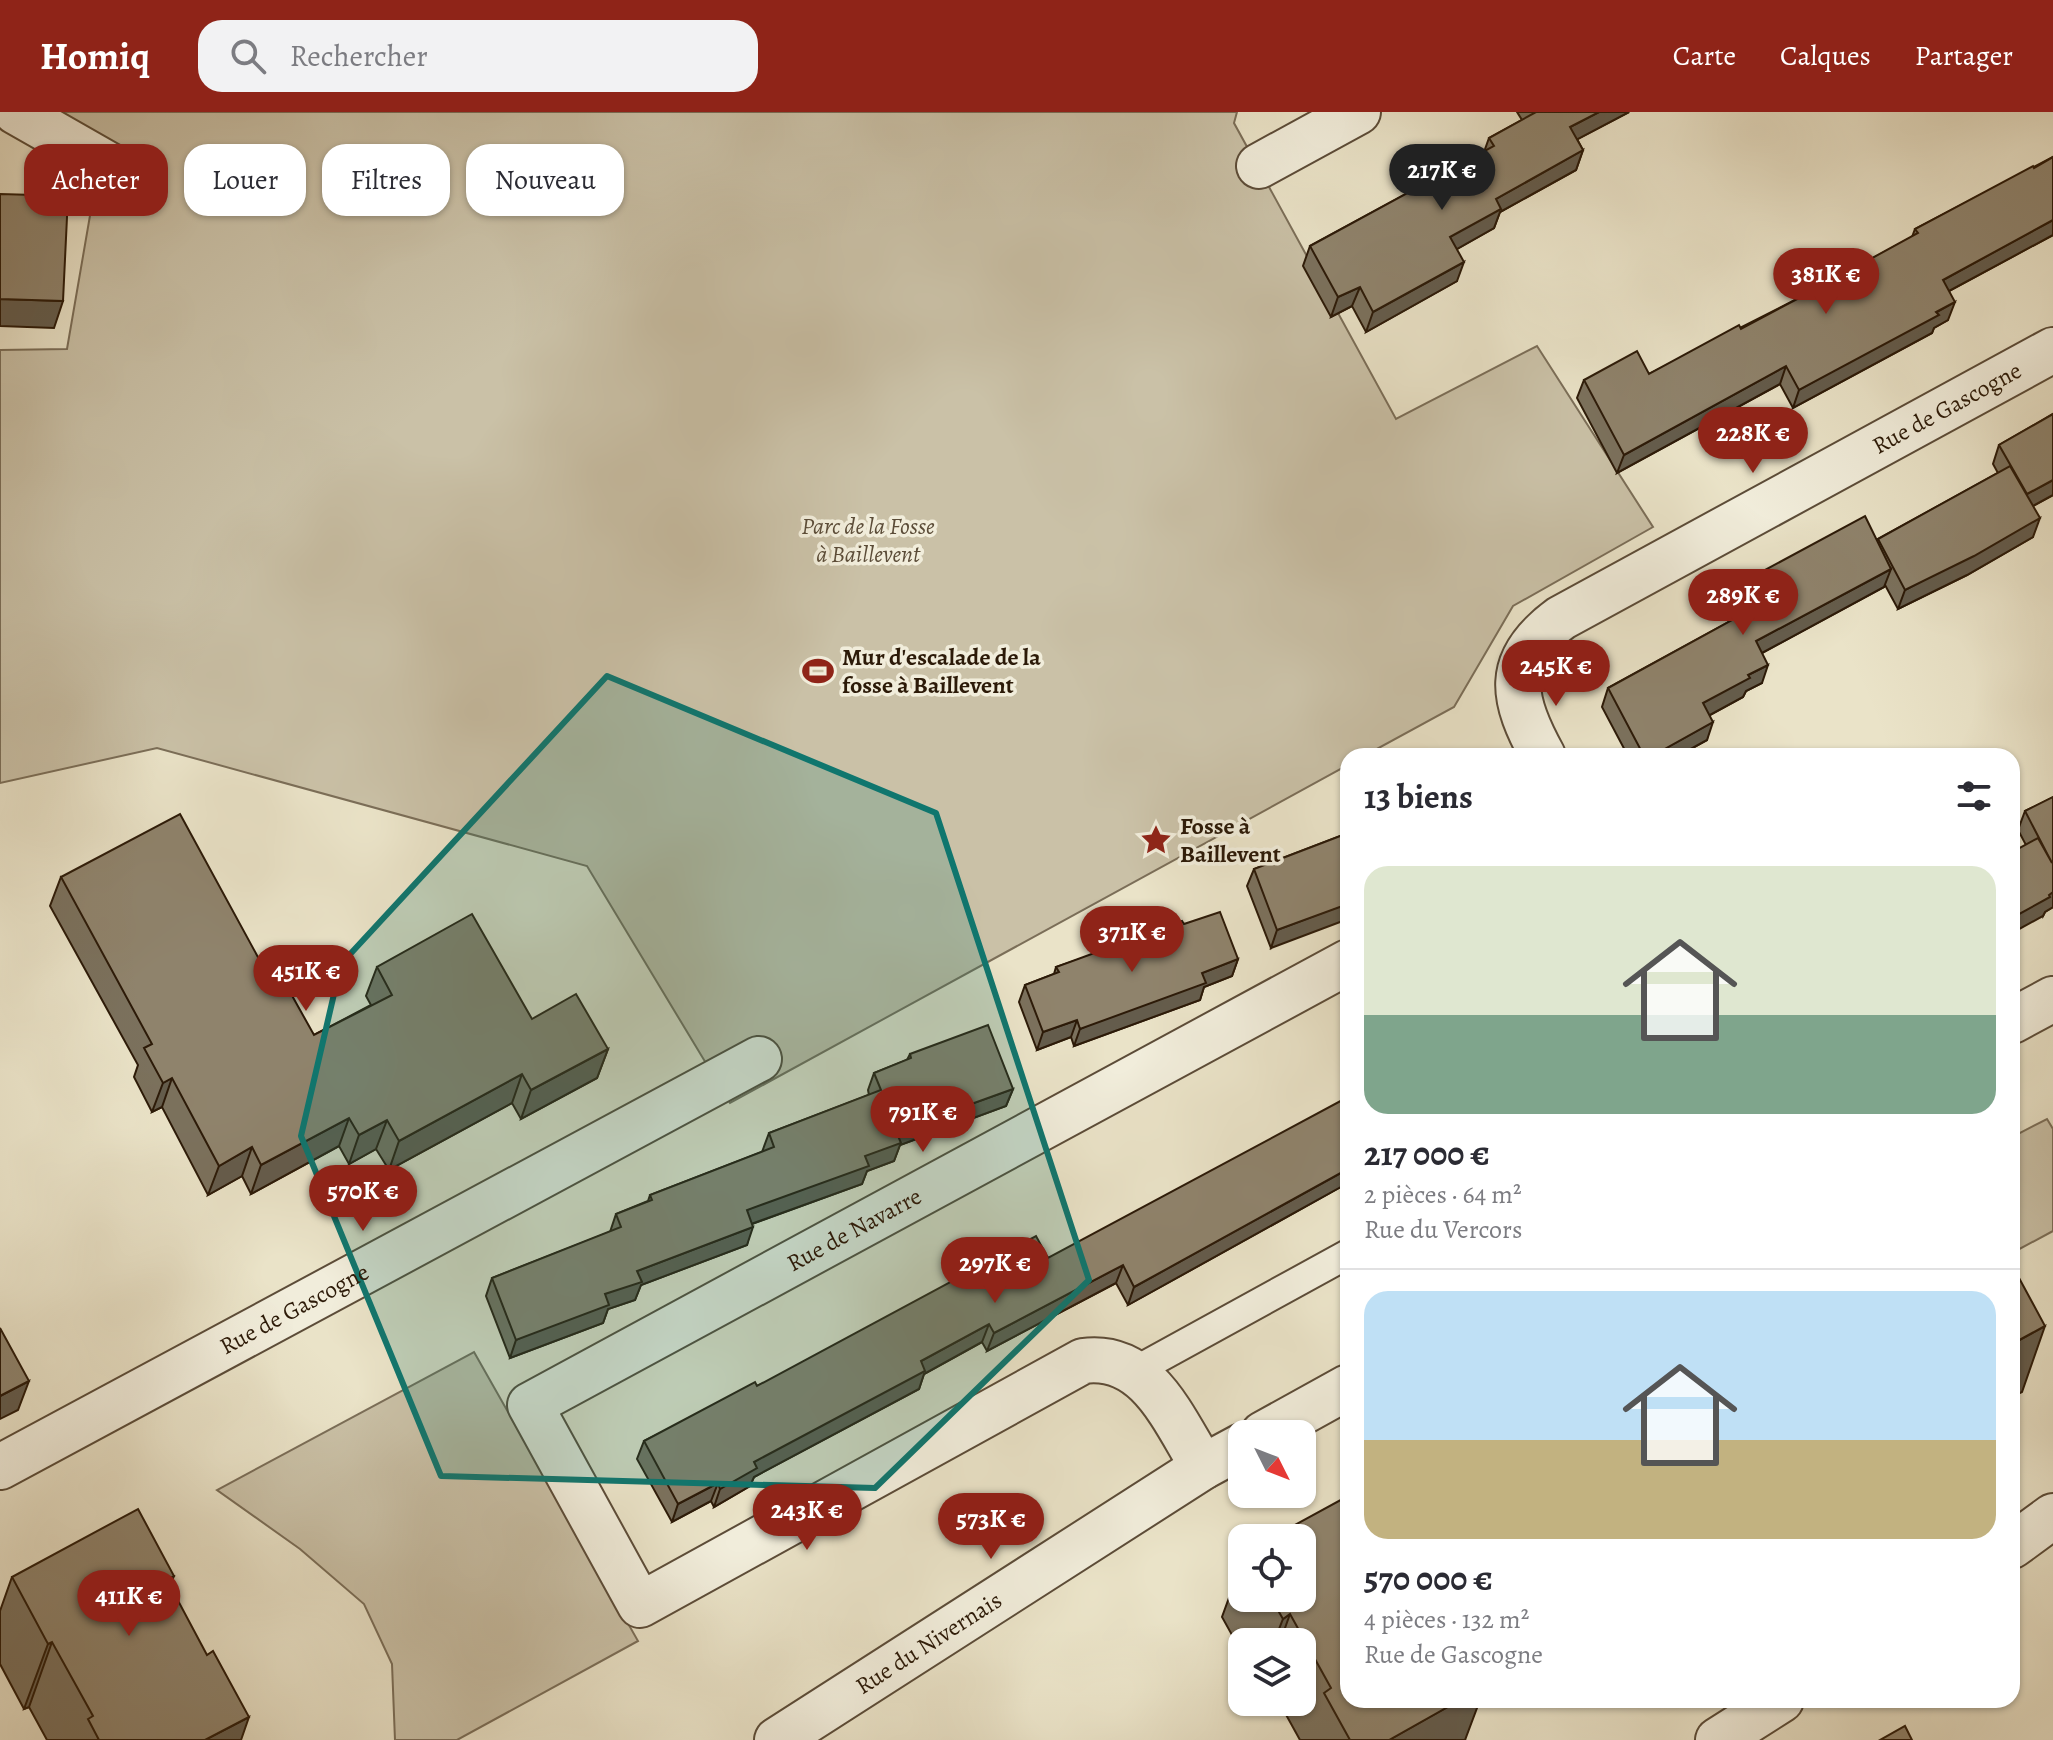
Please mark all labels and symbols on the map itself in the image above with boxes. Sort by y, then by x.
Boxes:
pin: 217K € [1377,144,1507,212]
pin: 381K € [1761,248,1891,316]
street label: Rue de Gascogne [1867,354,2027,461]
pin: 228K € [1688,407,1818,475]
park label: Parc de la Fosse à Baillevent [801,510,935,570]
pin: 289K € [1678,569,1808,637]
pin: 245K € [1491,640,1621,708]
place label: Mur d'escalade de la fosse à Baillevent [842,641,1041,701]
sports icon: Mur d'escalade de la fosse à Baillevent [801,654,835,688]
place label: Fosse à Baillevent [1180,810,1281,870]
place icon: Fosse à Baillevent [1139,823,1173,857]
pin: 371K € [1067,906,1197,974]
pin: 451K € [241,945,371,1013]
pin: 791K € [858,1086,988,1154]
pin: 570K € [298,1165,428,1233]
street label: Rue de Navarre [781,1180,927,1279]
pin: 297K € [930,1237,1060,1305]
street label: Rue de Gascogne [214,1256,375,1362]
north arrow [1228,1420,1316,1508]
pin: 243K € [742,1484,872,1552]
pin: 573K € [926,1493,1056,1561]
pin: 411K € [64,1570,194,1638]
street label: Rue du Nivernais [849,1584,1008,1702]

